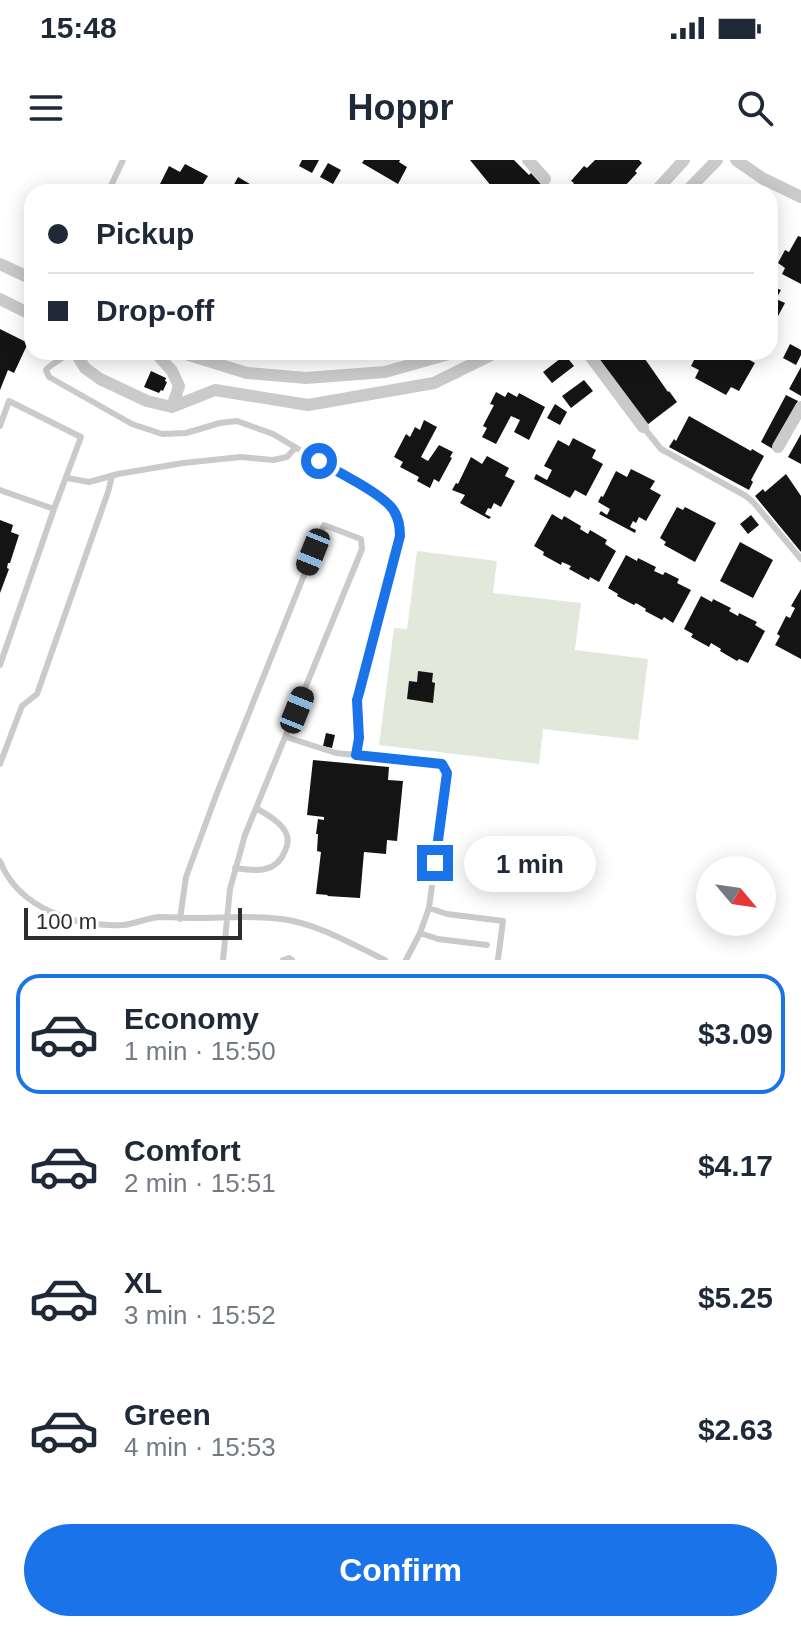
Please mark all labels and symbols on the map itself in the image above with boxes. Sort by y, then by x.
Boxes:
route start [301,443,337,479]
car [293,525,333,579]
car [277,683,317,737]
callout: 1 min [463,835,595,891]
route end [417,845,453,881]
north arrow [696,856,776,936]
scale bar [24,904,242,940]

